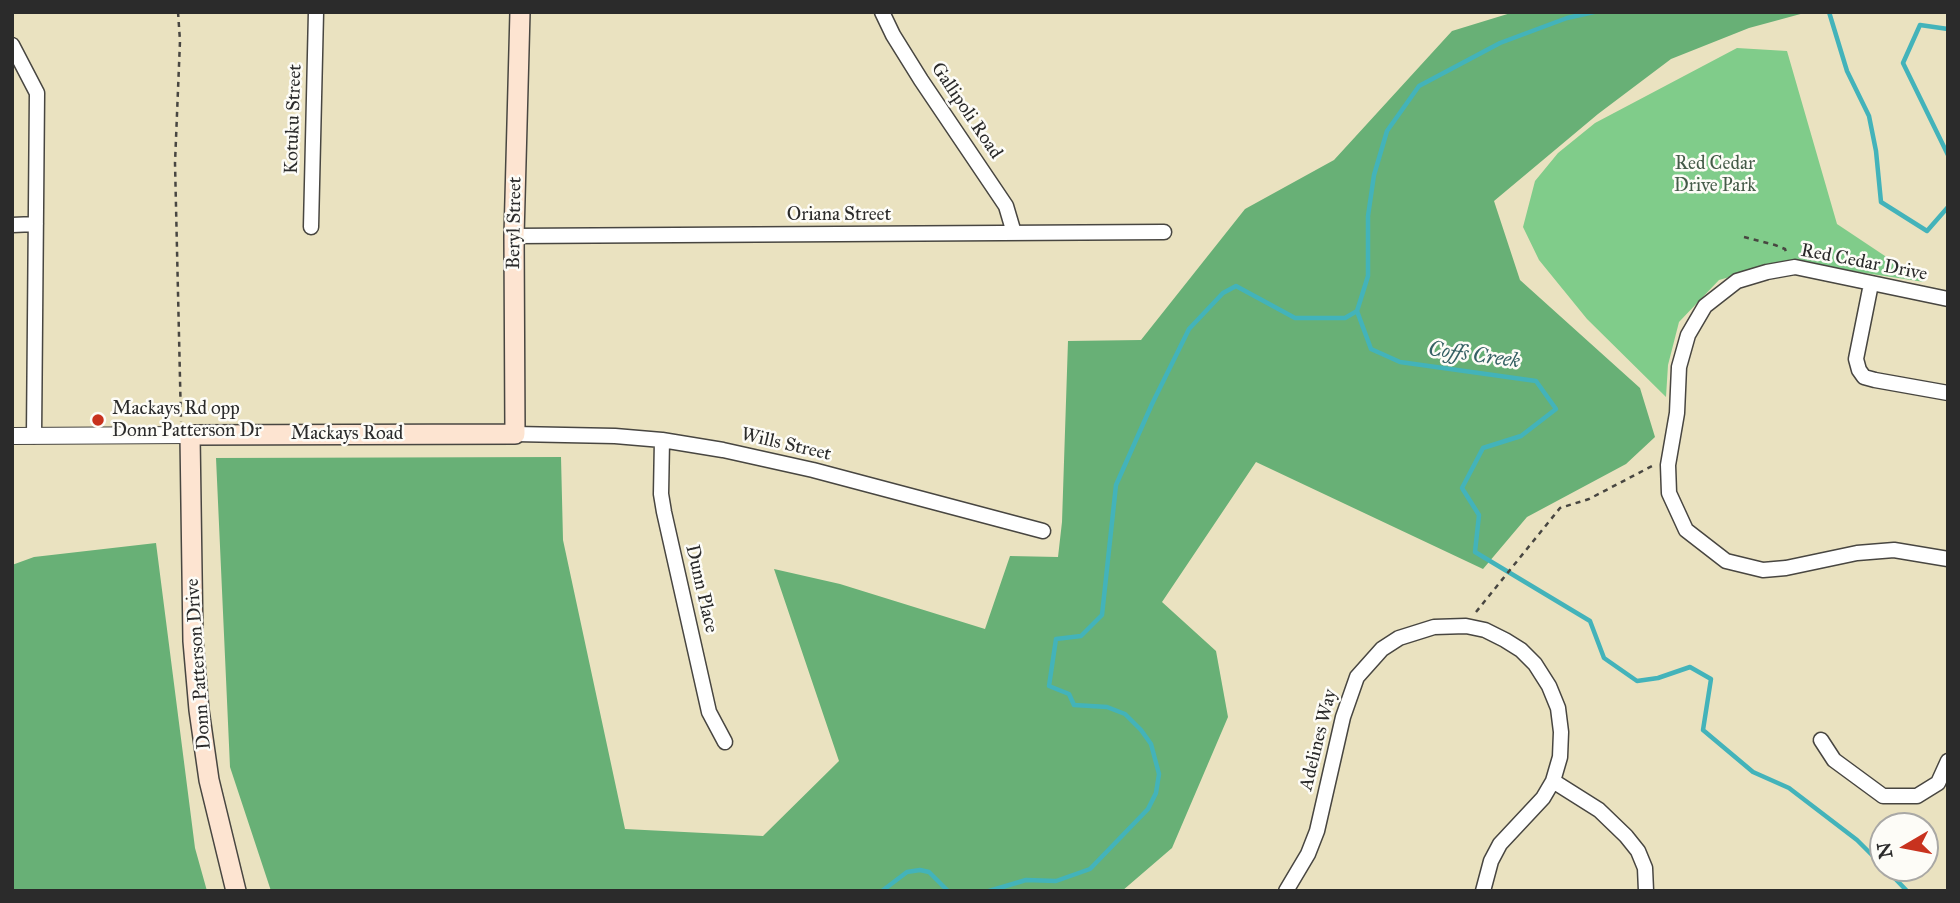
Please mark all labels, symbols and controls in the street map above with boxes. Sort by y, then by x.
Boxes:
street label: Gallipoli Road [925,58,1007,164]
street label: Kotuku Street [281,64,307,174]
park label: Red Cedar Drive Park [1674,153,1756,197]
street label: Beryl Street [503,176,527,270]
street label: Oriana Street [787,204,891,226]
street label: Red Cedar Drive [1799,240,1929,286]
water label: Coffs Creek [1426,337,1522,375]
place label: Mackays Rd opp Donn Patterson Dr [112,398,262,442]
marker: Mackays Rd opp Donn Patterson Dr [90,412,106,428]
street label: Mackays Road [291,423,403,445]
street label: Wills Street [739,424,833,466]
street label: Dunn Place [680,543,722,635]
street label: Donn Patterson Drive [182,578,216,750]
street label: Adelines Way [1295,687,1343,793]
north arrow [1869,812,1939,882]
text: N [1872,840,1898,860]

